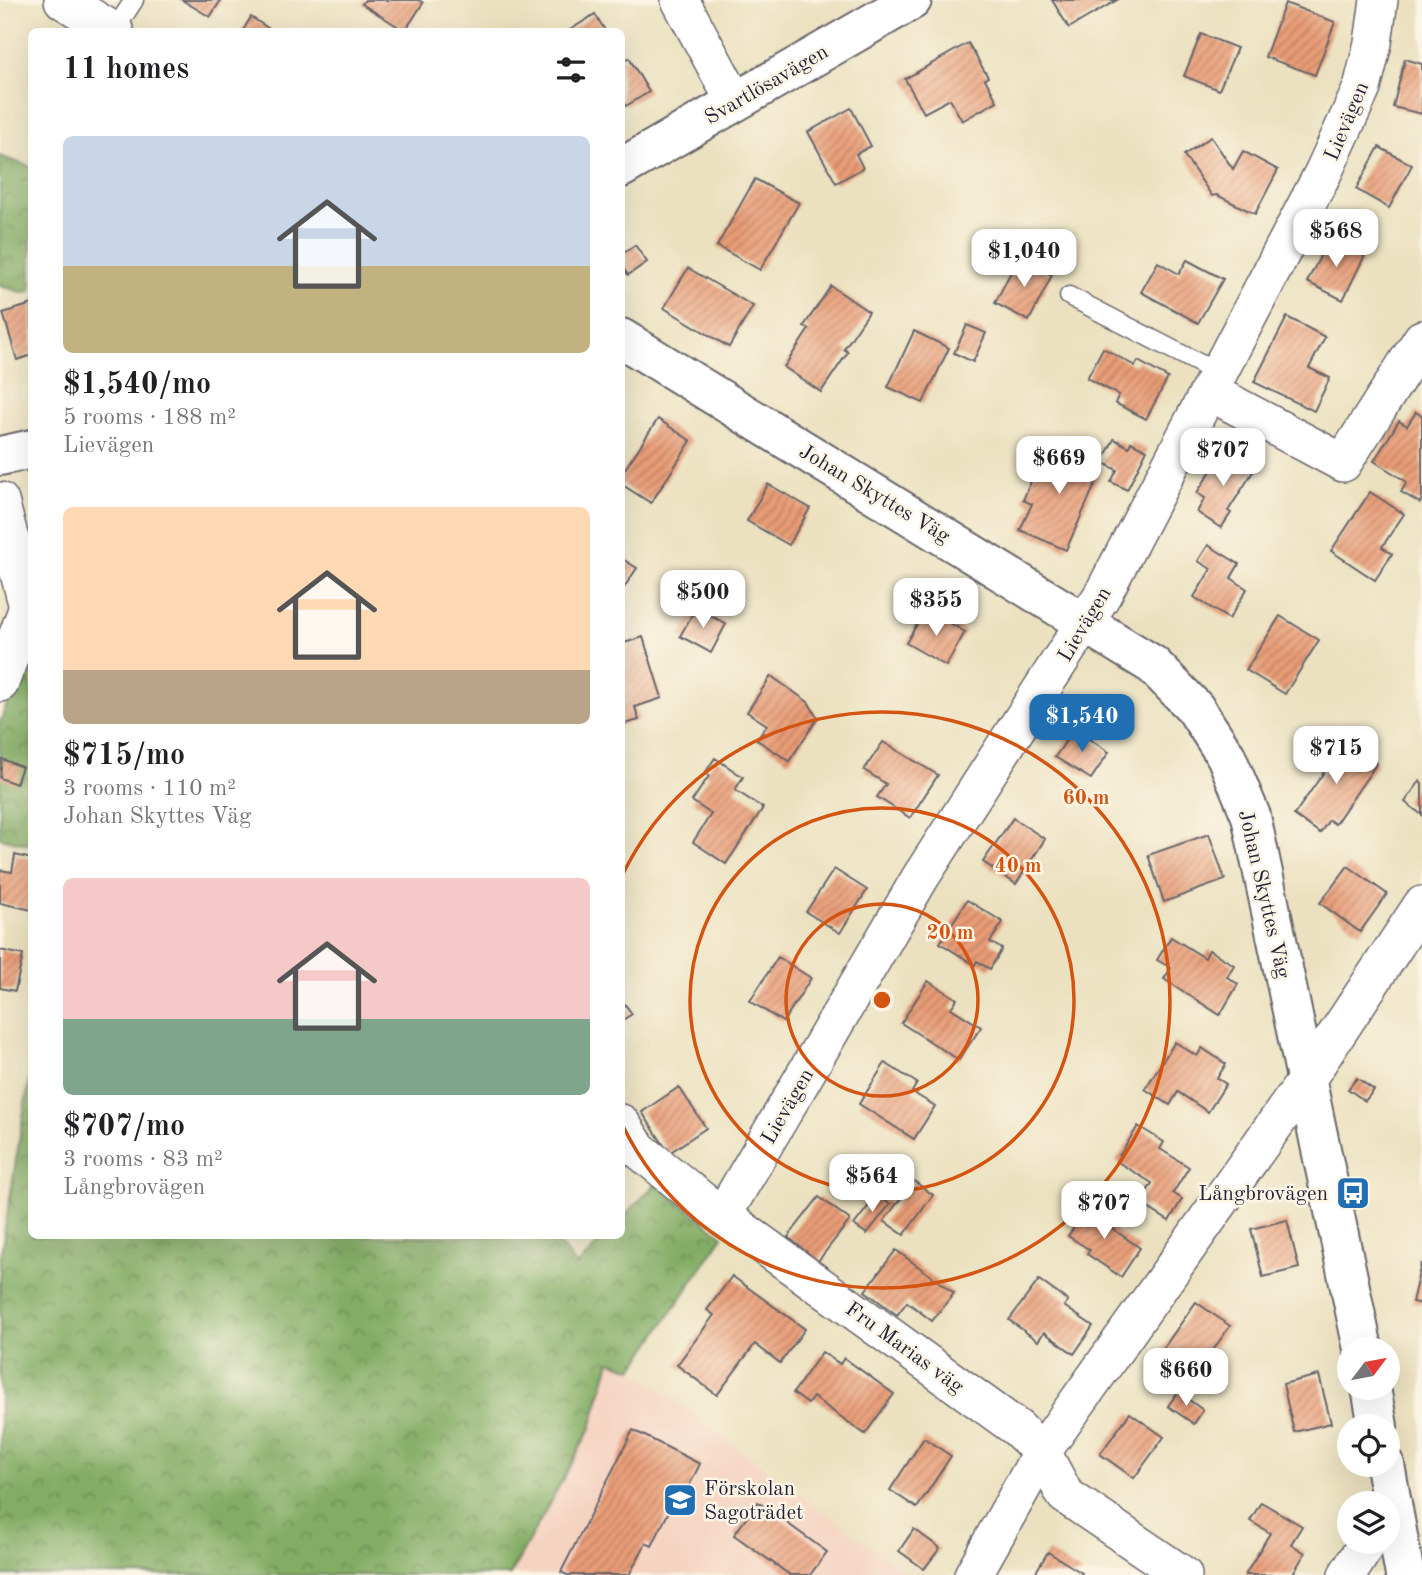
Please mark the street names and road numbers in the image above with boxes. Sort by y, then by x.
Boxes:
street label: Svartlösavägen [702,42,832,129]
street label: Lievägen [1321,79,1373,164]
street label: Johan Skyttes Väg [795,441,954,548]
street label: Lievägen [1055,584,1116,666]
street label: Johan Skyttes Väg [1234,808,1293,981]
street label: Lievägen [758,1065,818,1148]
street label: Fru Marias väg [841,1298,968,1398]

